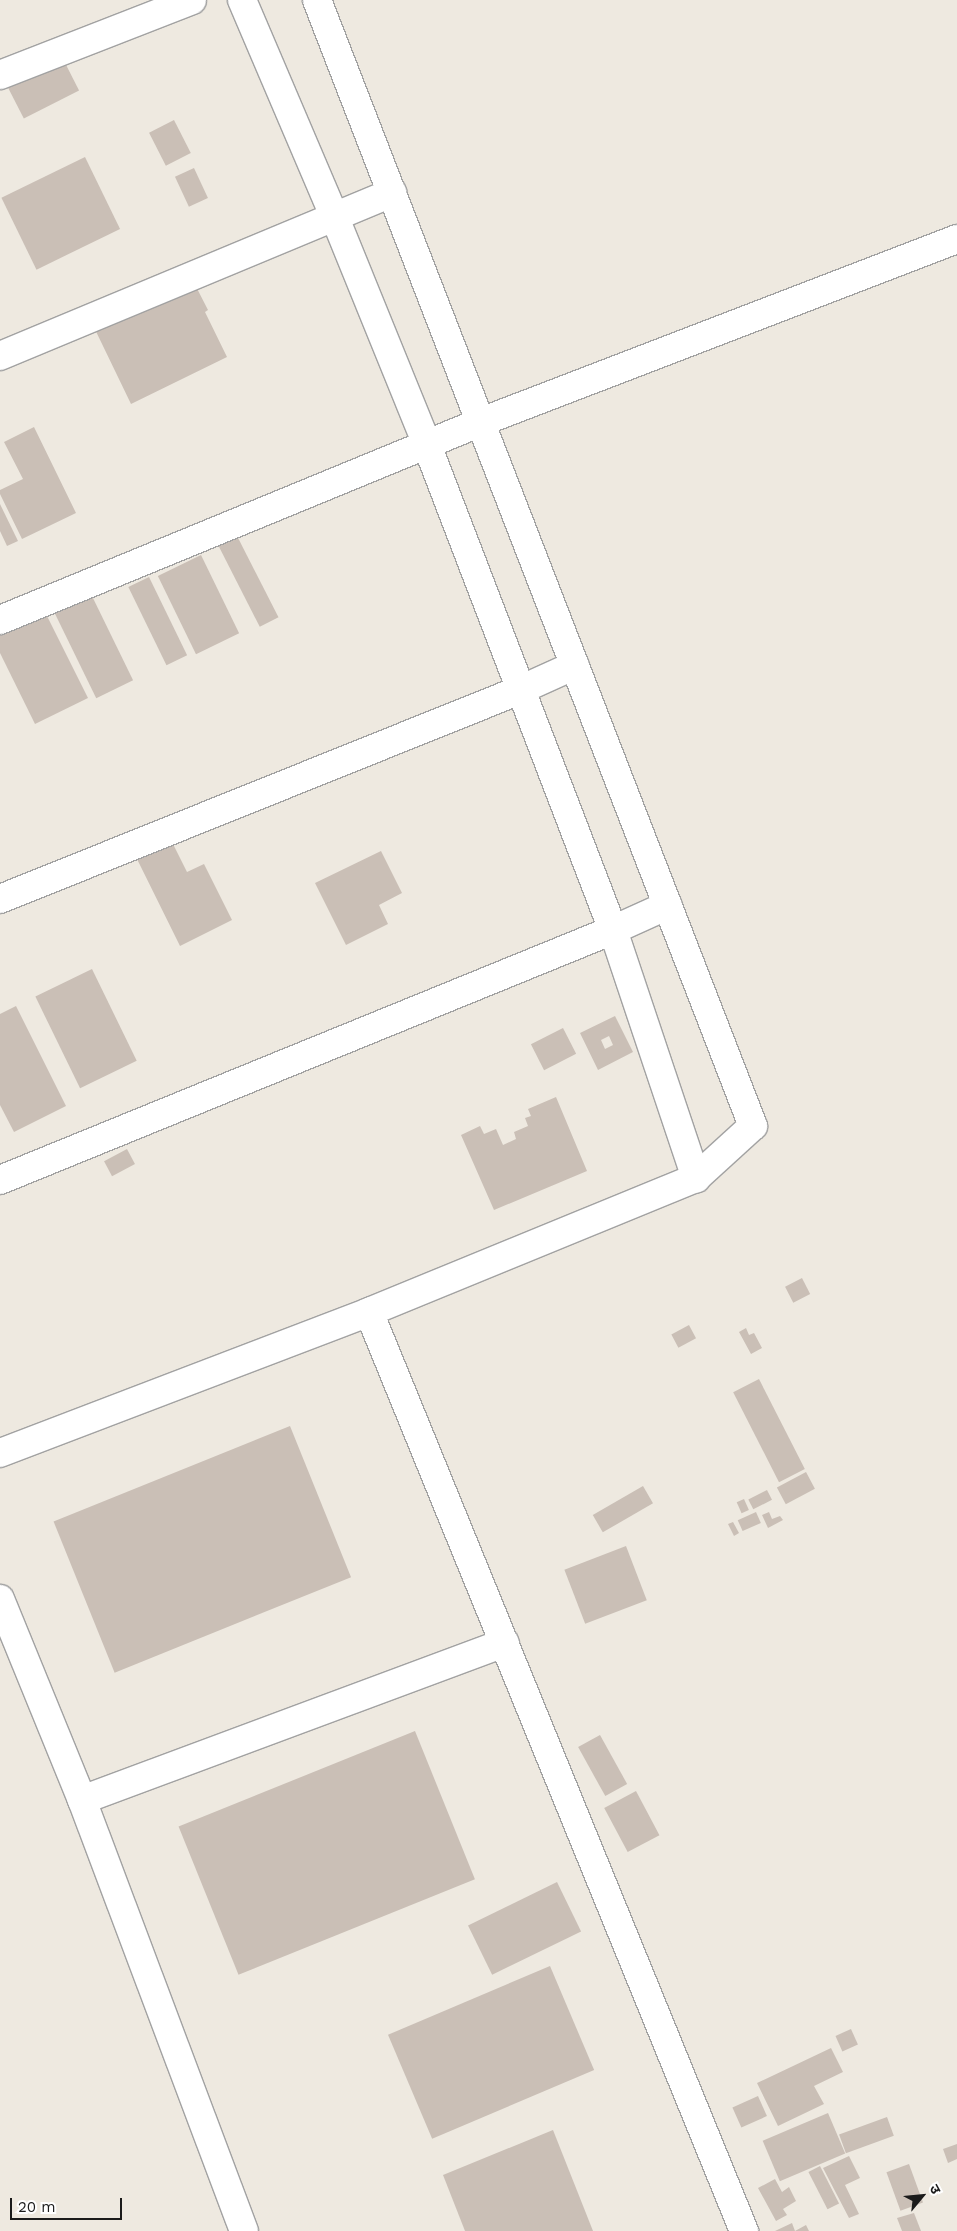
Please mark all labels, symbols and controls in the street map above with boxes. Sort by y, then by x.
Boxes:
north arrow [897,2171,947,2221]
text: उ [926,2182,944,2196]
scale bar [12,2188,125,2220]
text: 20 m [18,2198,56,2216]

